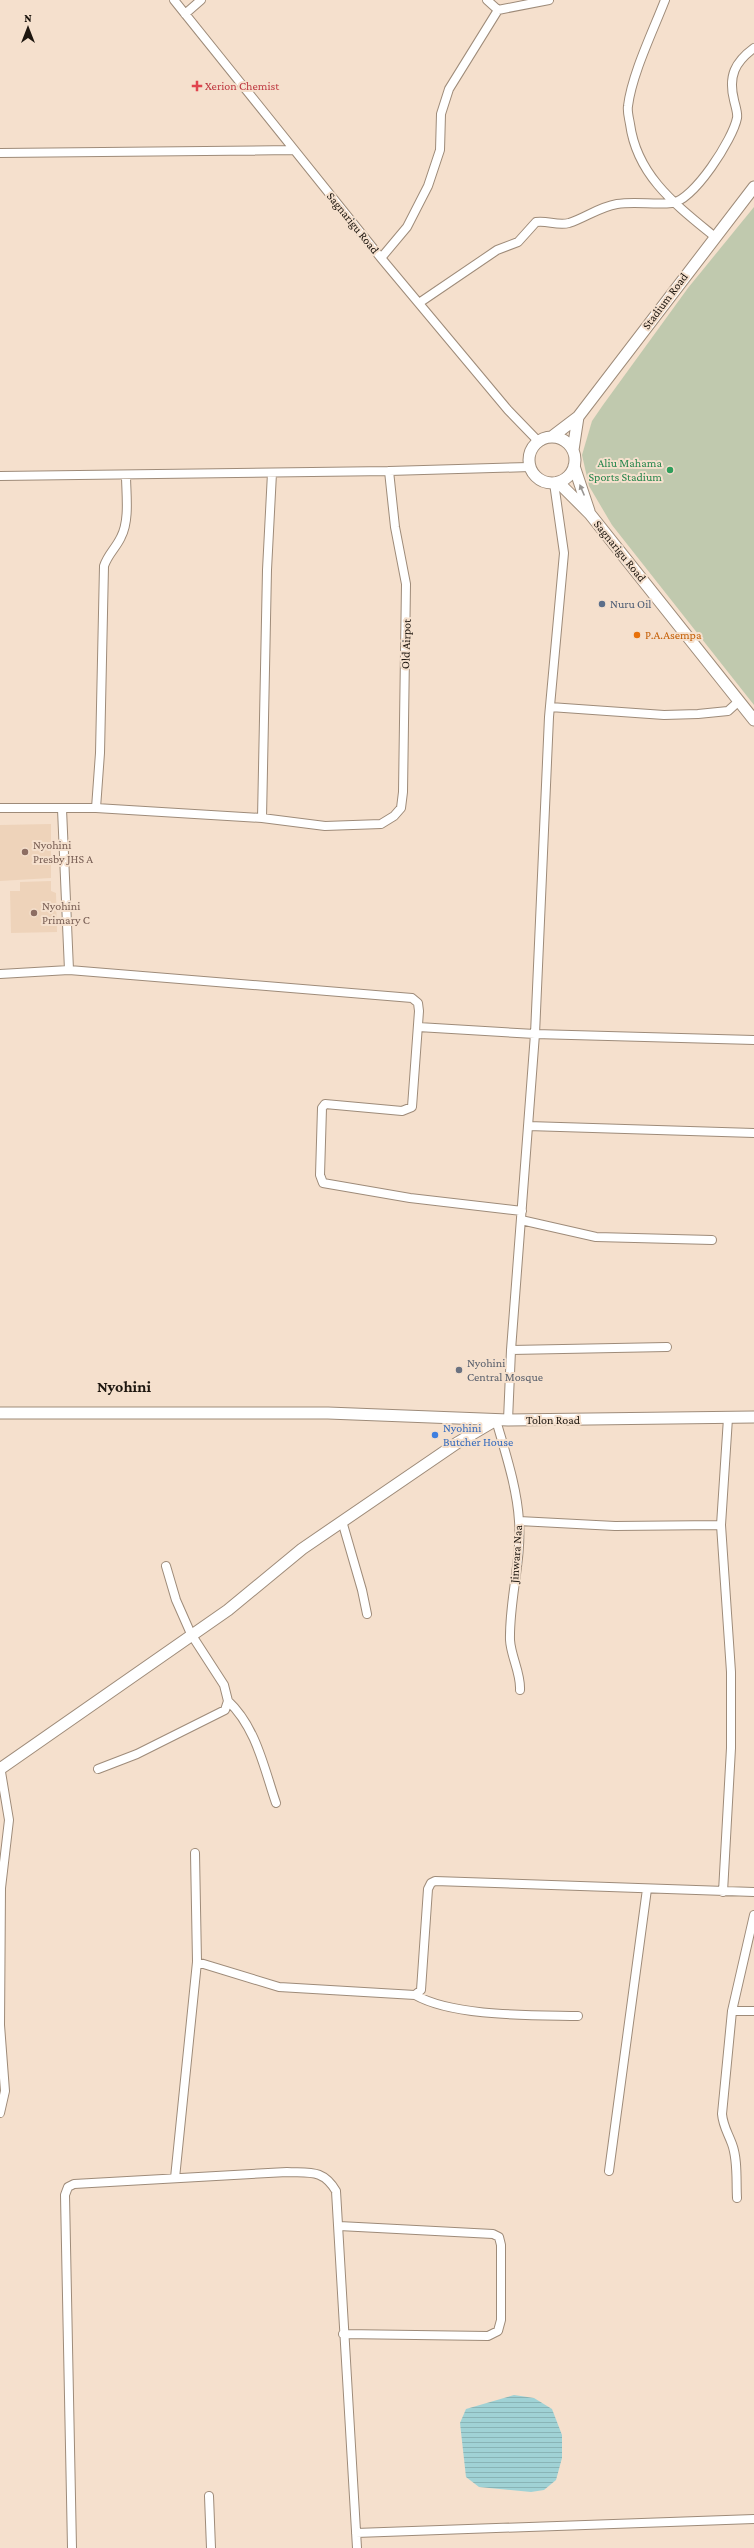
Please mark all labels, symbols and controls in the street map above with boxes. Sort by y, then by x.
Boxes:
north arrow [8,8,48,48]
text: N [24,12,32,24]
place label: Xerion Chemist [205,79,280,93]
marker: Xerion Chemist [192,81,202,91]
street label: Sagnarigu Road [324,189,383,257]
street label: Stadium Road [639,269,691,332]
place label: Aliu Mahama Sports Stadium [589,456,662,484]
marker: Aliu Mahama Sports Stadium [665,465,675,475]
one-way arrow [579,485,585,496]
street label: Sagnarigu Road [591,517,650,585]
place label: Nuru Oil [610,597,651,611]
marker: Nuru Oil [597,599,607,609]
street label: Old Airpot [398,618,414,669]
place label: P.A.Asempa [645,628,702,642]
marker: P.A.Asempa [632,630,642,640]
place label: Nyohini Presby JHS A [33,838,93,866]
marker: Nyohini Presby JHS A [20,847,30,857]
place label: Nyohini Primary C [42,899,90,927]
marker: Nyohini Primary C [29,908,39,918]
place label: Nyohini Central Mosque [467,1356,543,1384]
marker: Nyohini Central Mosque [454,1365,464,1375]
district label: Nyohini [97,1378,151,1395]
street label: Tolon Road [526,1413,581,1427]
place label: Nyohini Butcher House [443,1421,513,1449]
marker: Nyohini Butcher House [430,1430,440,1440]
street label: Jinwara Naa [507,1524,525,1585]

